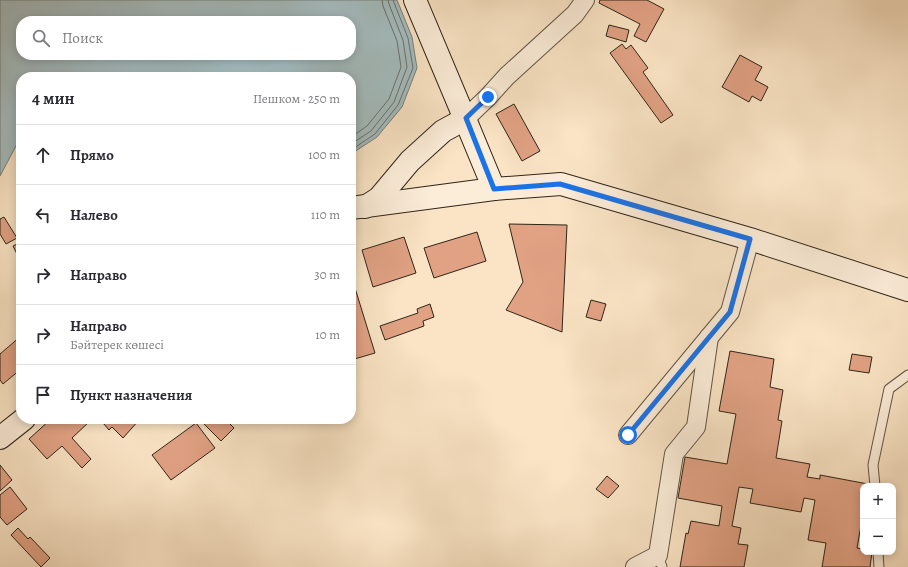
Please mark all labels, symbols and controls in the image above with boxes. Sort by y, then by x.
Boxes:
search box [16,16,356,60]
icon: search [30,27,52,49]
text: Поиск [62,28,103,48]
text: 4 мин [32,87,75,110]
route end [479,88,497,106]
text: Пешком · 250 m [253,90,340,107]
icon: ahead [32,144,54,166]
text: Прямо [70,145,114,165]
text: 100 m [308,146,340,163]
icon: left [32,204,54,226]
text: Налево [70,205,118,225]
text: 110 m [311,206,340,223]
icon: right [32,264,54,286]
text: Направо [70,265,127,285]
text: 30 m [314,266,340,283]
text: Направо [70,316,127,336]
icon: right [32,324,54,346]
text: 10 m [315,326,340,343]
text: Бәйтерек көшесі [70,336,164,353]
icon: arrive [32,384,54,406]
text: Пункт назначения [70,385,192,405]
route start [619,426,637,444]
map controls [860,483,896,555]
button: + [860,483,896,519]
button: − [860,519,896,555]

